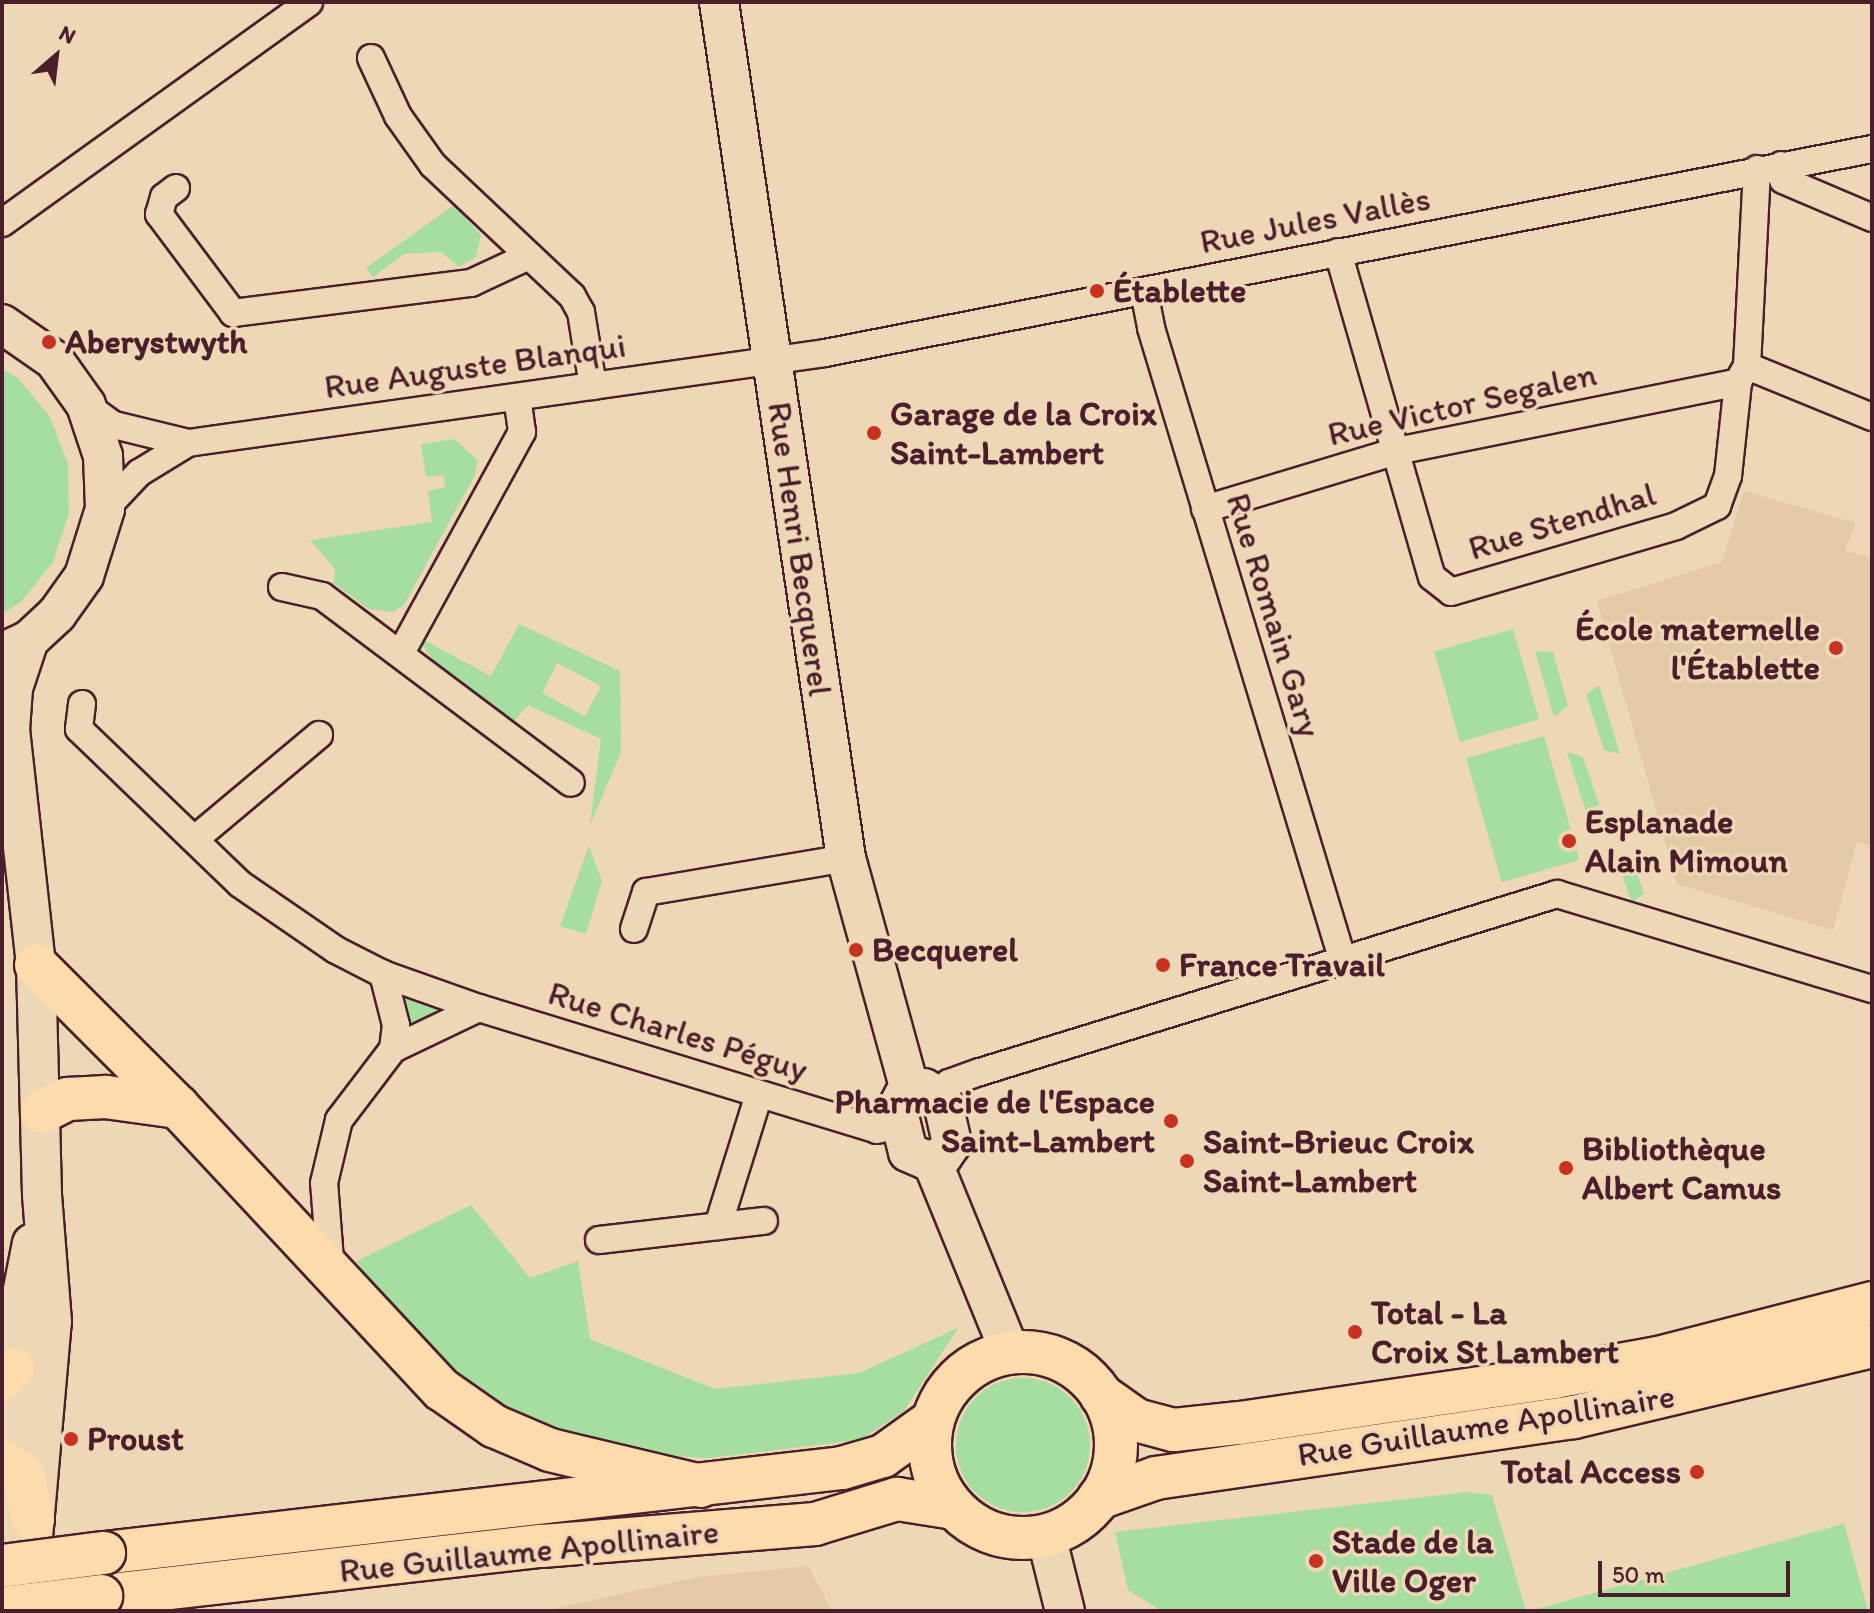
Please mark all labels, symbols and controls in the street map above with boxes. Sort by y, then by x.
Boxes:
north arrow [16,16,96,96]
text: N [55,19,80,50]
street label: Rue Jules Vallès [1196,178,1434,262]
place label: Établette [1113,271,1246,311]
marker: Établette [1088,282,1106,300]
place label: Aberystwyth [65,322,247,362]
street label: Rue Auguste Blanqui [322,325,628,407]
marker: Aberystwyth [40,333,58,351]
street label: Rue Victor Segalen [1324,353,1600,455]
place label: Garage de la Croix Saint-Lambert [890,393,1157,472]
street label: Rue Henri Becquerel [759,399,841,699]
marker: Garage de la Croix Saint-Lambert [865,424,883,442]
street label: Rue Stendhal [1464,473,1660,569]
street label: Rue Romain Gary [1218,489,1330,741]
place label: École maternelle l'Établette [1575,608,1820,688]
marker: École maternelle l'Établette [1827,639,1845,657]
place label: Esplanade Alain Mimoun [1585,801,1787,880]
marker: Esplanade Alain Mimoun [1560,832,1578,850]
place label: Becquerel [872,930,1018,970]
marker: Becquerel [847,941,865,959]
place label: France Travail [1179,945,1384,985]
marker: France Travail [1154,956,1172,974]
street label: Rue Charles Péguy [543,972,813,1090]
place label: Pharmacie de l'Espace Saint-Lambert [833,1081,1155,1160]
marker: Pharmacie de l'Espace Saint-Lambert [1162,1112,1180,1130]
place label: Saint-Brieuc Croix Saint-Lambert [1203,1121,1473,1200]
place label: Bibliothèque Albert Camus [1582,1128,1783,1208]
marker: Saint-Brieuc Croix Saint-Lambert [1178,1152,1196,1170]
marker: Bibliothèque Albert Camus [1557,1159,1575,1177]
place label: Total - La Croix St Lambert [1371,1292,1619,1372]
marker: Total - La Croix St Lambert [1346,1323,1364,1341]
street label: Rue Guillaume Apollinaire [1294,1375,1678,1475]
place label: Proust [87,1419,184,1459]
marker: Proust [62,1430,80,1448]
place label: Total Access [1501,1452,1681,1492]
marker: Total Access [1688,1463,1706,1481]
street label: Rue Guillaume Apollinaire [337,1511,721,1591]
place label: Stade de la Ville Oger [1332,1521,1493,1600]
scale bar [1602,1545,1794,1595]
marker: Stade de la Ville Oger [1307,1552,1325,1570]
text: 50 m [1612,1560,1665,1589]

